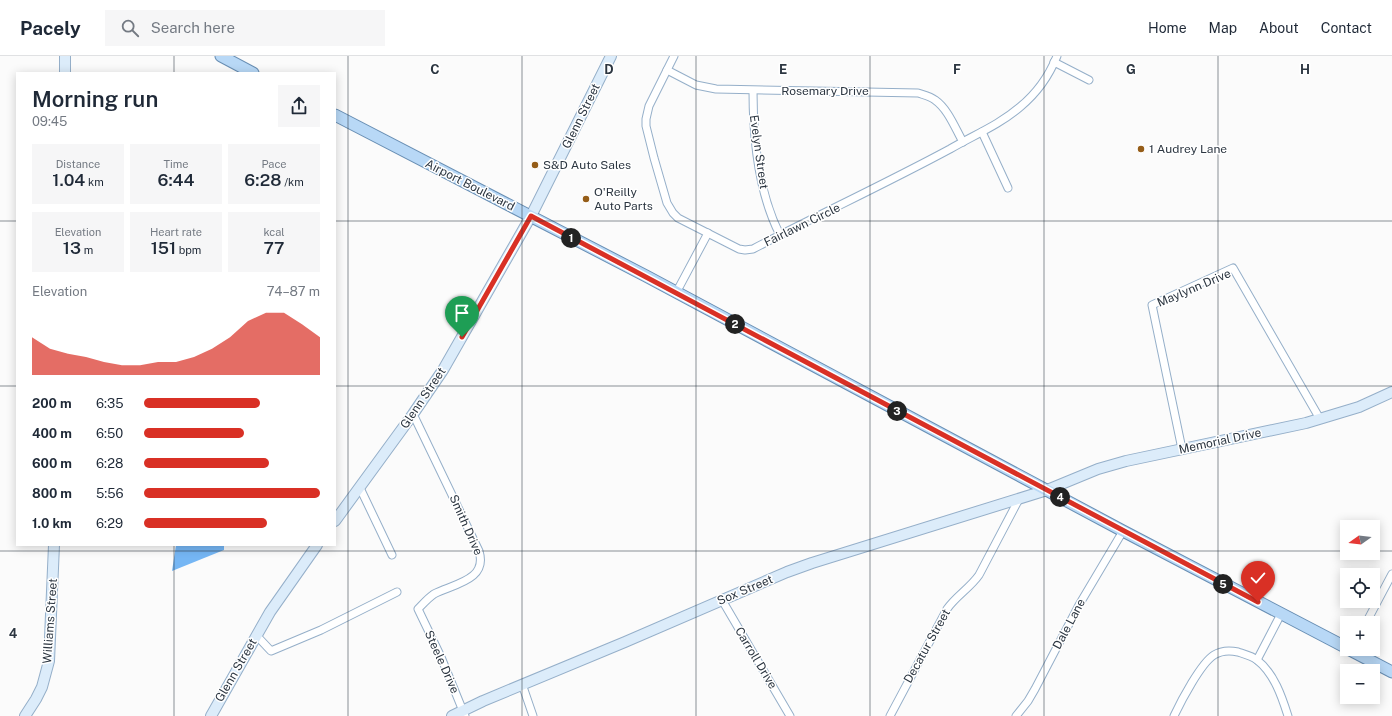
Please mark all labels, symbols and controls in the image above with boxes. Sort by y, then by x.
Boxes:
search box [105,10,385,46]
text: Pacely [20,17,81,39]
icon: search [119,17,141,39]
text: Search here [151,19,235,36]
text: Home [1148,20,1187,36]
text: Map [1209,20,1237,36]
text: About [1259,20,1299,36]
text: Contact [1321,20,1372,36]
text: C [430,62,440,77]
text: D [604,62,614,77]
text: E [779,62,787,77]
text: F [953,62,961,77]
text: G [1126,62,1136,77]
text: H [1300,62,1310,77]
street label: Glenn Street [559,81,603,151]
street label: Rosemary Drive [781,84,869,98]
button: share [278,85,320,127]
text: Morning run [32,86,158,112]
text: 09:45 [32,114,67,129]
street label: Evelyn Street [747,114,771,190]
place label: 1 Audrey Lane [1149,142,1227,156]
marker: 1 Audrey Lane [1136,144,1146,154]
street label: Airport Boulevard [423,156,517,214]
text: Distance [56,158,100,170]
text: Time [163,158,189,170]
text: Pace [261,158,287,170]
place label: S&D Auto Sales [543,158,631,172]
marker: S&D Auto Sales [530,160,540,170]
text: 1.04 [52,170,85,190]
text: 6:44 [158,170,194,190]
text: 6:28 [244,170,282,190]
text: km [85,176,104,188]
text: /km [282,176,304,188]
place label: O'Reilly Auto Parts [594,185,653,213]
marker: O'Reilly Auto Parts [581,194,591,204]
street label: Fairlawn Circle [762,200,843,250]
text: Elevation [55,226,101,238]
text: Heart rate [150,226,202,238]
text: kcal [263,226,285,238]
pin: 1 [561,228,581,248]
text: 1 [569,232,573,244]
text: 13 [63,238,81,258]
text: 151 [151,238,176,258]
text: 77 [263,238,285,258]
text: m [81,244,93,256]
text: bpm [176,244,201,256]
street label: Maylynn Drive [1155,266,1233,310]
text: Elevation [32,284,87,299]
text: 74–87 m [267,284,320,299]
pin [445,296,479,337]
icon: arrive [451,302,473,324]
pin: 2 [725,314,745,334]
text: 2 [732,318,739,330]
street label: Glenn Street [397,364,449,431]
text: 200 m [32,396,72,411]
text: 6:35 [96,396,124,411]
pin: 3 [887,401,907,421]
text: 3 [893,405,901,417]
street label: Memorial Drive [1177,425,1263,457]
text: 400 m [32,426,72,441]
text: 6:50 [96,426,123,441]
text: 600 m [32,456,72,471]
text: 6:28 [96,456,123,471]
text: 800 m [32,486,72,501]
text: 5:56 [96,486,124,501]
pin: 4 [1050,487,1070,507]
text: 4 [1056,491,1064,503]
street label: Smith Drive [446,493,486,558]
text: 1.0 km [32,516,72,531]
text: 6:29 [96,516,123,531]
north arrow [1340,520,1380,560]
map controls [1340,520,1380,704]
pin [1241,561,1275,602]
icon: check [1247,567,1269,589]
button: locate [1340,568,1380,608]
street label: Sox Street [715,572,775,608]
pin: 5 [1213,574,1233,594]
street label: Williams Street [40,578,60,664]
text: 5 [1219,578,1227,590]
street label: Dale Lane [1050,596,1088,652]
street label: Decatur Street [901,606,953,685]
button: + [1340,616,1380,656]
street label: Carroll Drive [732,625,780,692]
text: 4 [9,626,18,641]
street label: Steele Drive [422,628,462,696]
street label: Glenn Street [212,636,260,704]
button: − [1340,664,1380,704]

